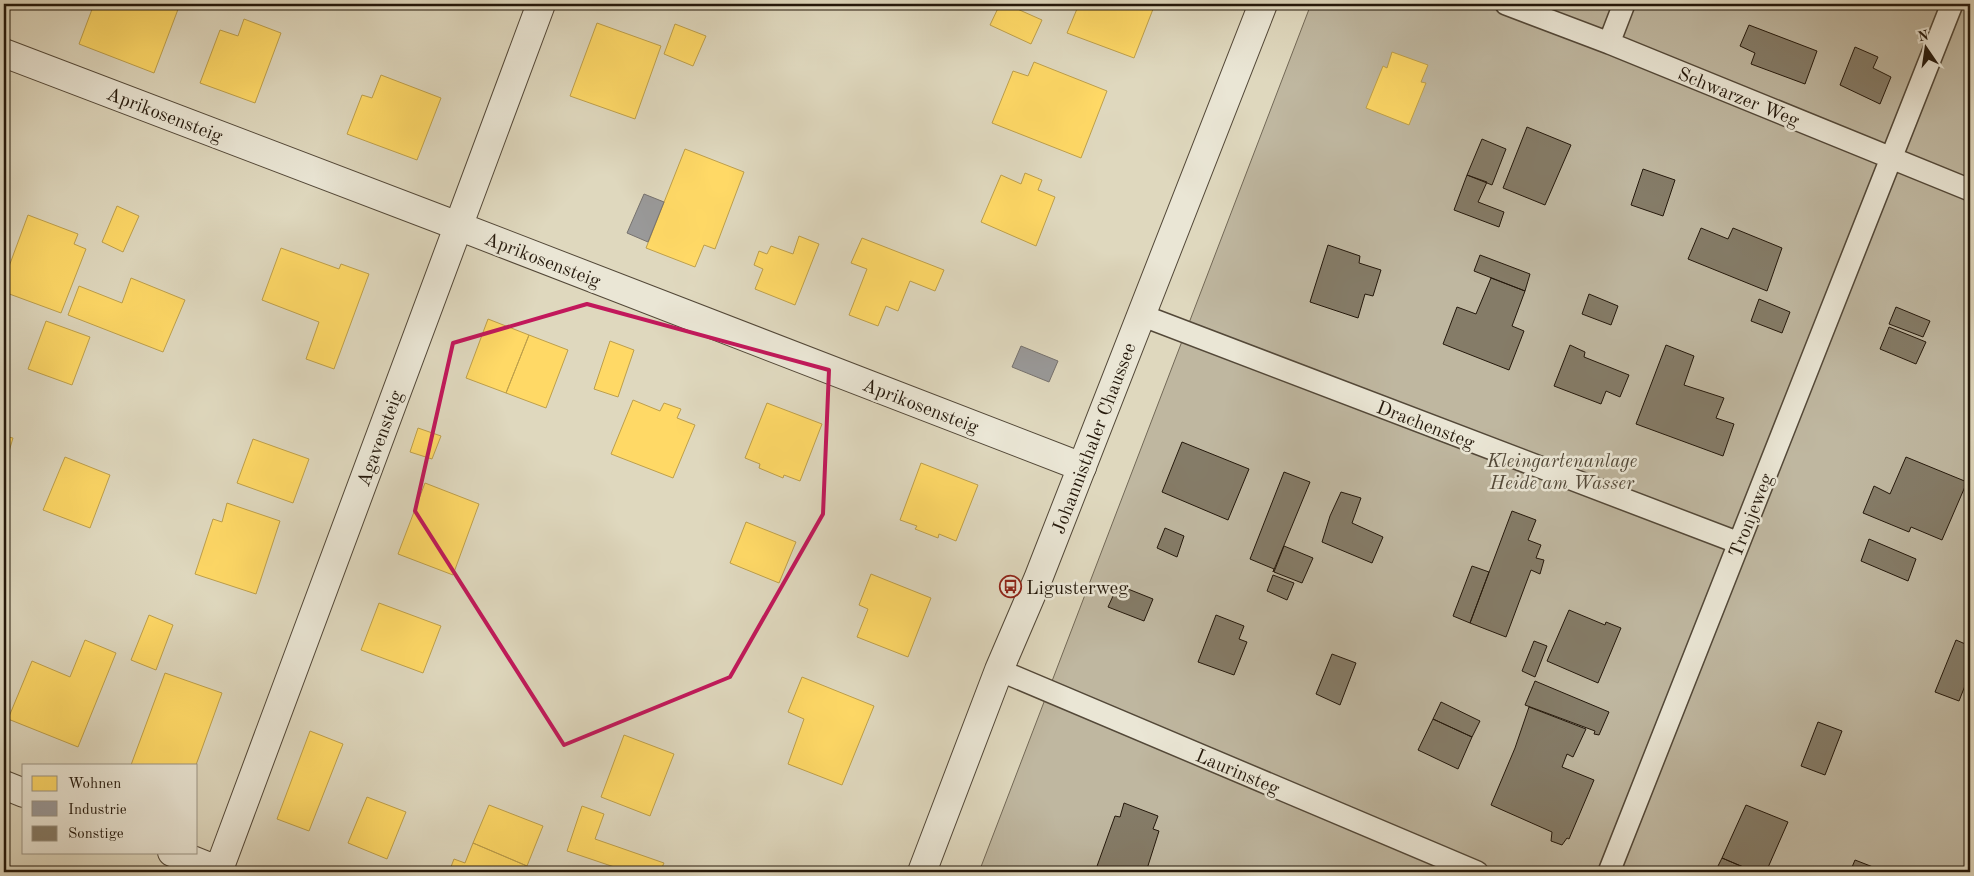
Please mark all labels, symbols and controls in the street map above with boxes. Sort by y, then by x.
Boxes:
north arrow [1902,22,1952,72]
text: N [1917,28,1930,44]
street label: Schwarzer Weg [1675,65,1802,132]
street label: Aprikosensteig [103,85,226,147]
street label: Aprikosensteig [481,230,604,292]
street label: Johannisthaler Chaussee [1050,341,1141,537]
street label: Aprikosensteig [859,376,982,438]
street label: Agavensteig [355,388,408,489]
street label: Drachensteg [1373,399,1478,454]
park label: Kleingartenanlage Heide am Wasser [1486,453,1638,494]
street label: Tronjeweg [1727,471,1778,561]
bus stop icon: Ligusterweg [998,575,1022,599]
place label: Ligusterweg [1026,580,1129,599]
street label: Laurinsteg [1192,747,1283,800]
legend [22,764,198,854]
text: Wohnen [68,777,121,792]
text: Industrie [68,803,127,818]
text: Sonstige [68,827,124,842]

